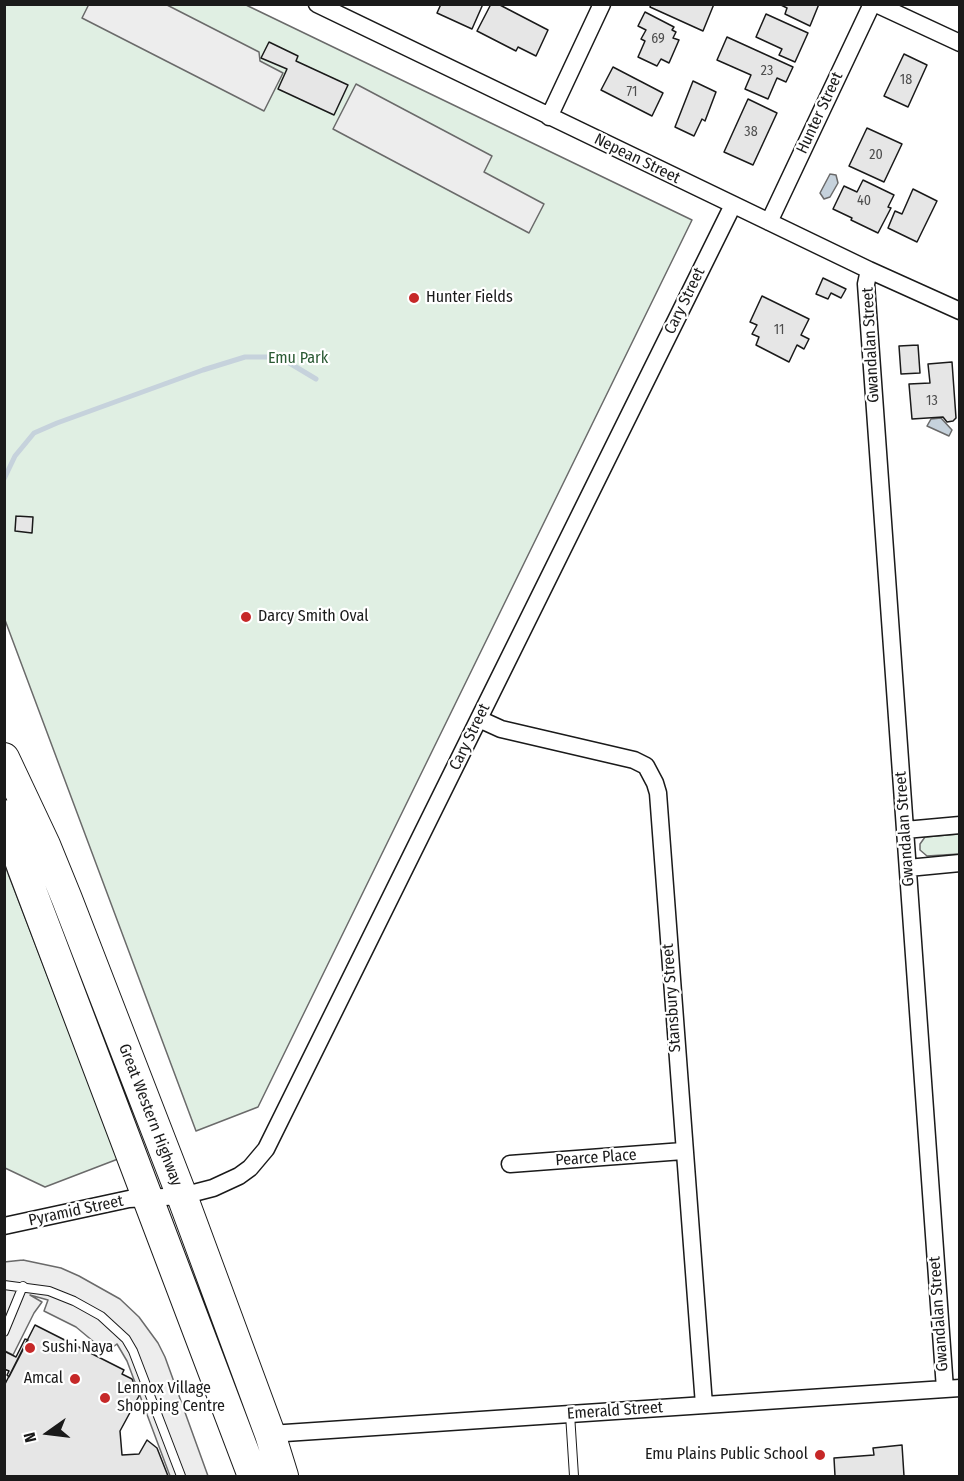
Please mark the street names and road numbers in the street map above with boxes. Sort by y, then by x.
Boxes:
street label: Hunter Street [793,69,847,157]
street label: Nepean Street [591,130,683,188]
street label: Cary Street [661,265,709,337]
street label: Gwandalan Street [858,287,884,403]
street label: Cary Street [446,701,494,773]
street label: Gwandalan Street [891,771,919,887]
street label: Stansbury Street [659,943,685,1053]
street label: Great Western Highway [114,1041,186,1189]
street label: Pearce Place [555,1146,637,1170]
street label: Pyramid Street [27,1192,125,1230]
street label: Gwandalan Street [925,1256,953,1372]
street label: Emerald Street [566,1398,664,1424]

